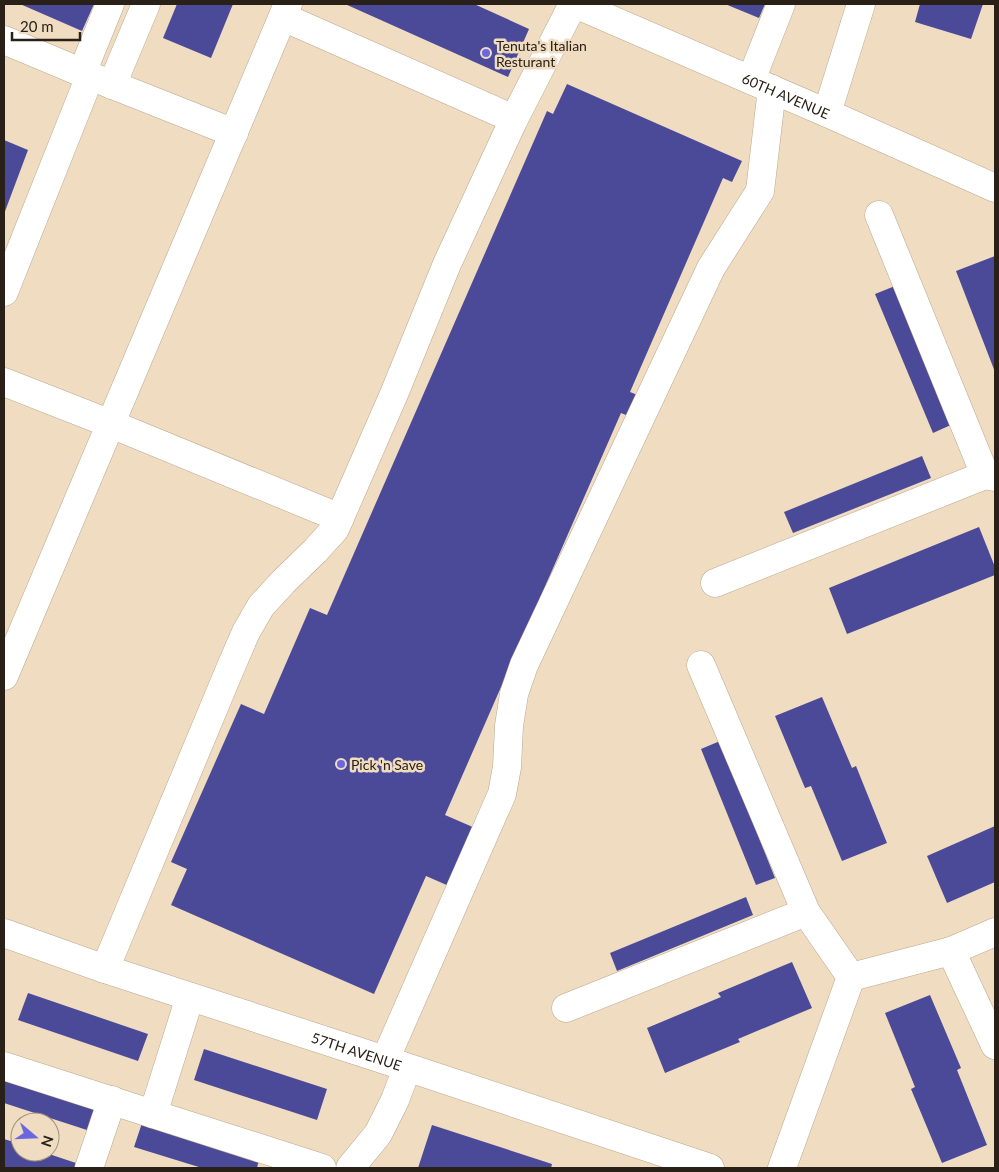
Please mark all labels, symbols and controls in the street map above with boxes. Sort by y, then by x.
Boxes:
scale bar [12,10,80,42]
text: 20 m [20,17,54,35]
place label: Tenuta's Italian Resturant [496,37,587,70]
marker: Tenuta's Italian Resturant [480,47,492,59]
street label: 60TH AVENUE [740,69,833,122]
place label: Pick 'n Save [351,756,423,773]
marker: Pick 'n Save [335,758,347,770]
street label: 57TH AVENUE [310,1028,404,1074]
north arrow [10,1112,60,1162]
text: N [38,1134,58,1149]

